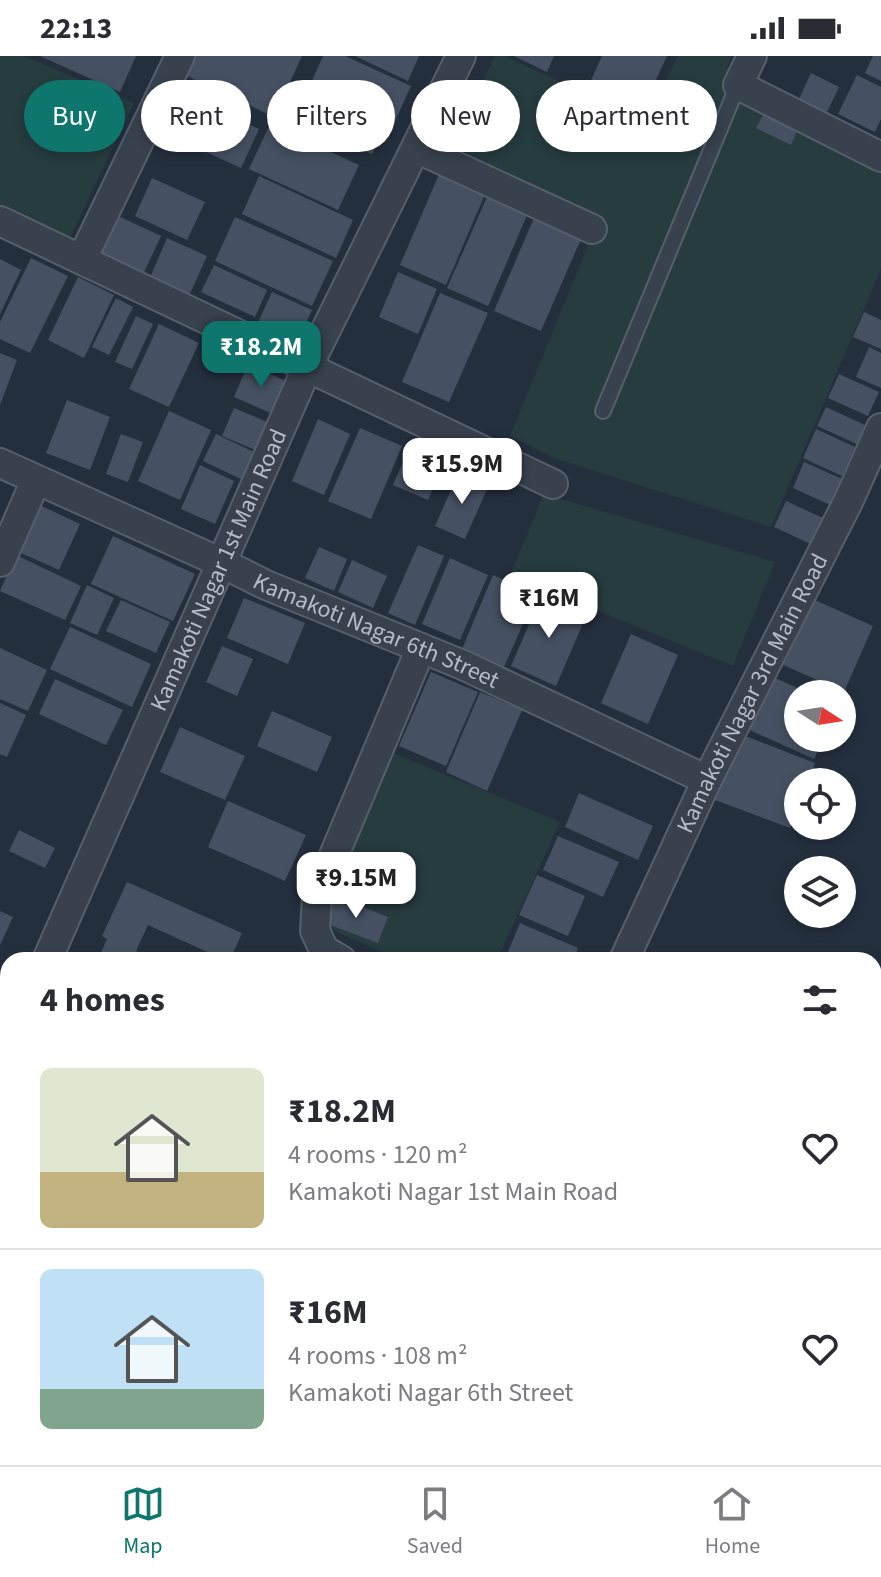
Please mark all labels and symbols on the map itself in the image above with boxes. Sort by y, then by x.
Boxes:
pin: ₹18.2M [196,321,326,389]
street label: Kamakoti Nagar 1st Main Road [141,423,296,717]
pin: ₹15.9M [397,438,527,506]
street label: Kamakoti Nagar 3rd Main Road [667,547,837,839]
street label: Kamakoti Nagar 6th Street [247,564,505,697]
pin: ₹16M [502,572,596,640]
north arrow [784,680,856,752]
pin: ₹9.15M [291,852,421,920]

